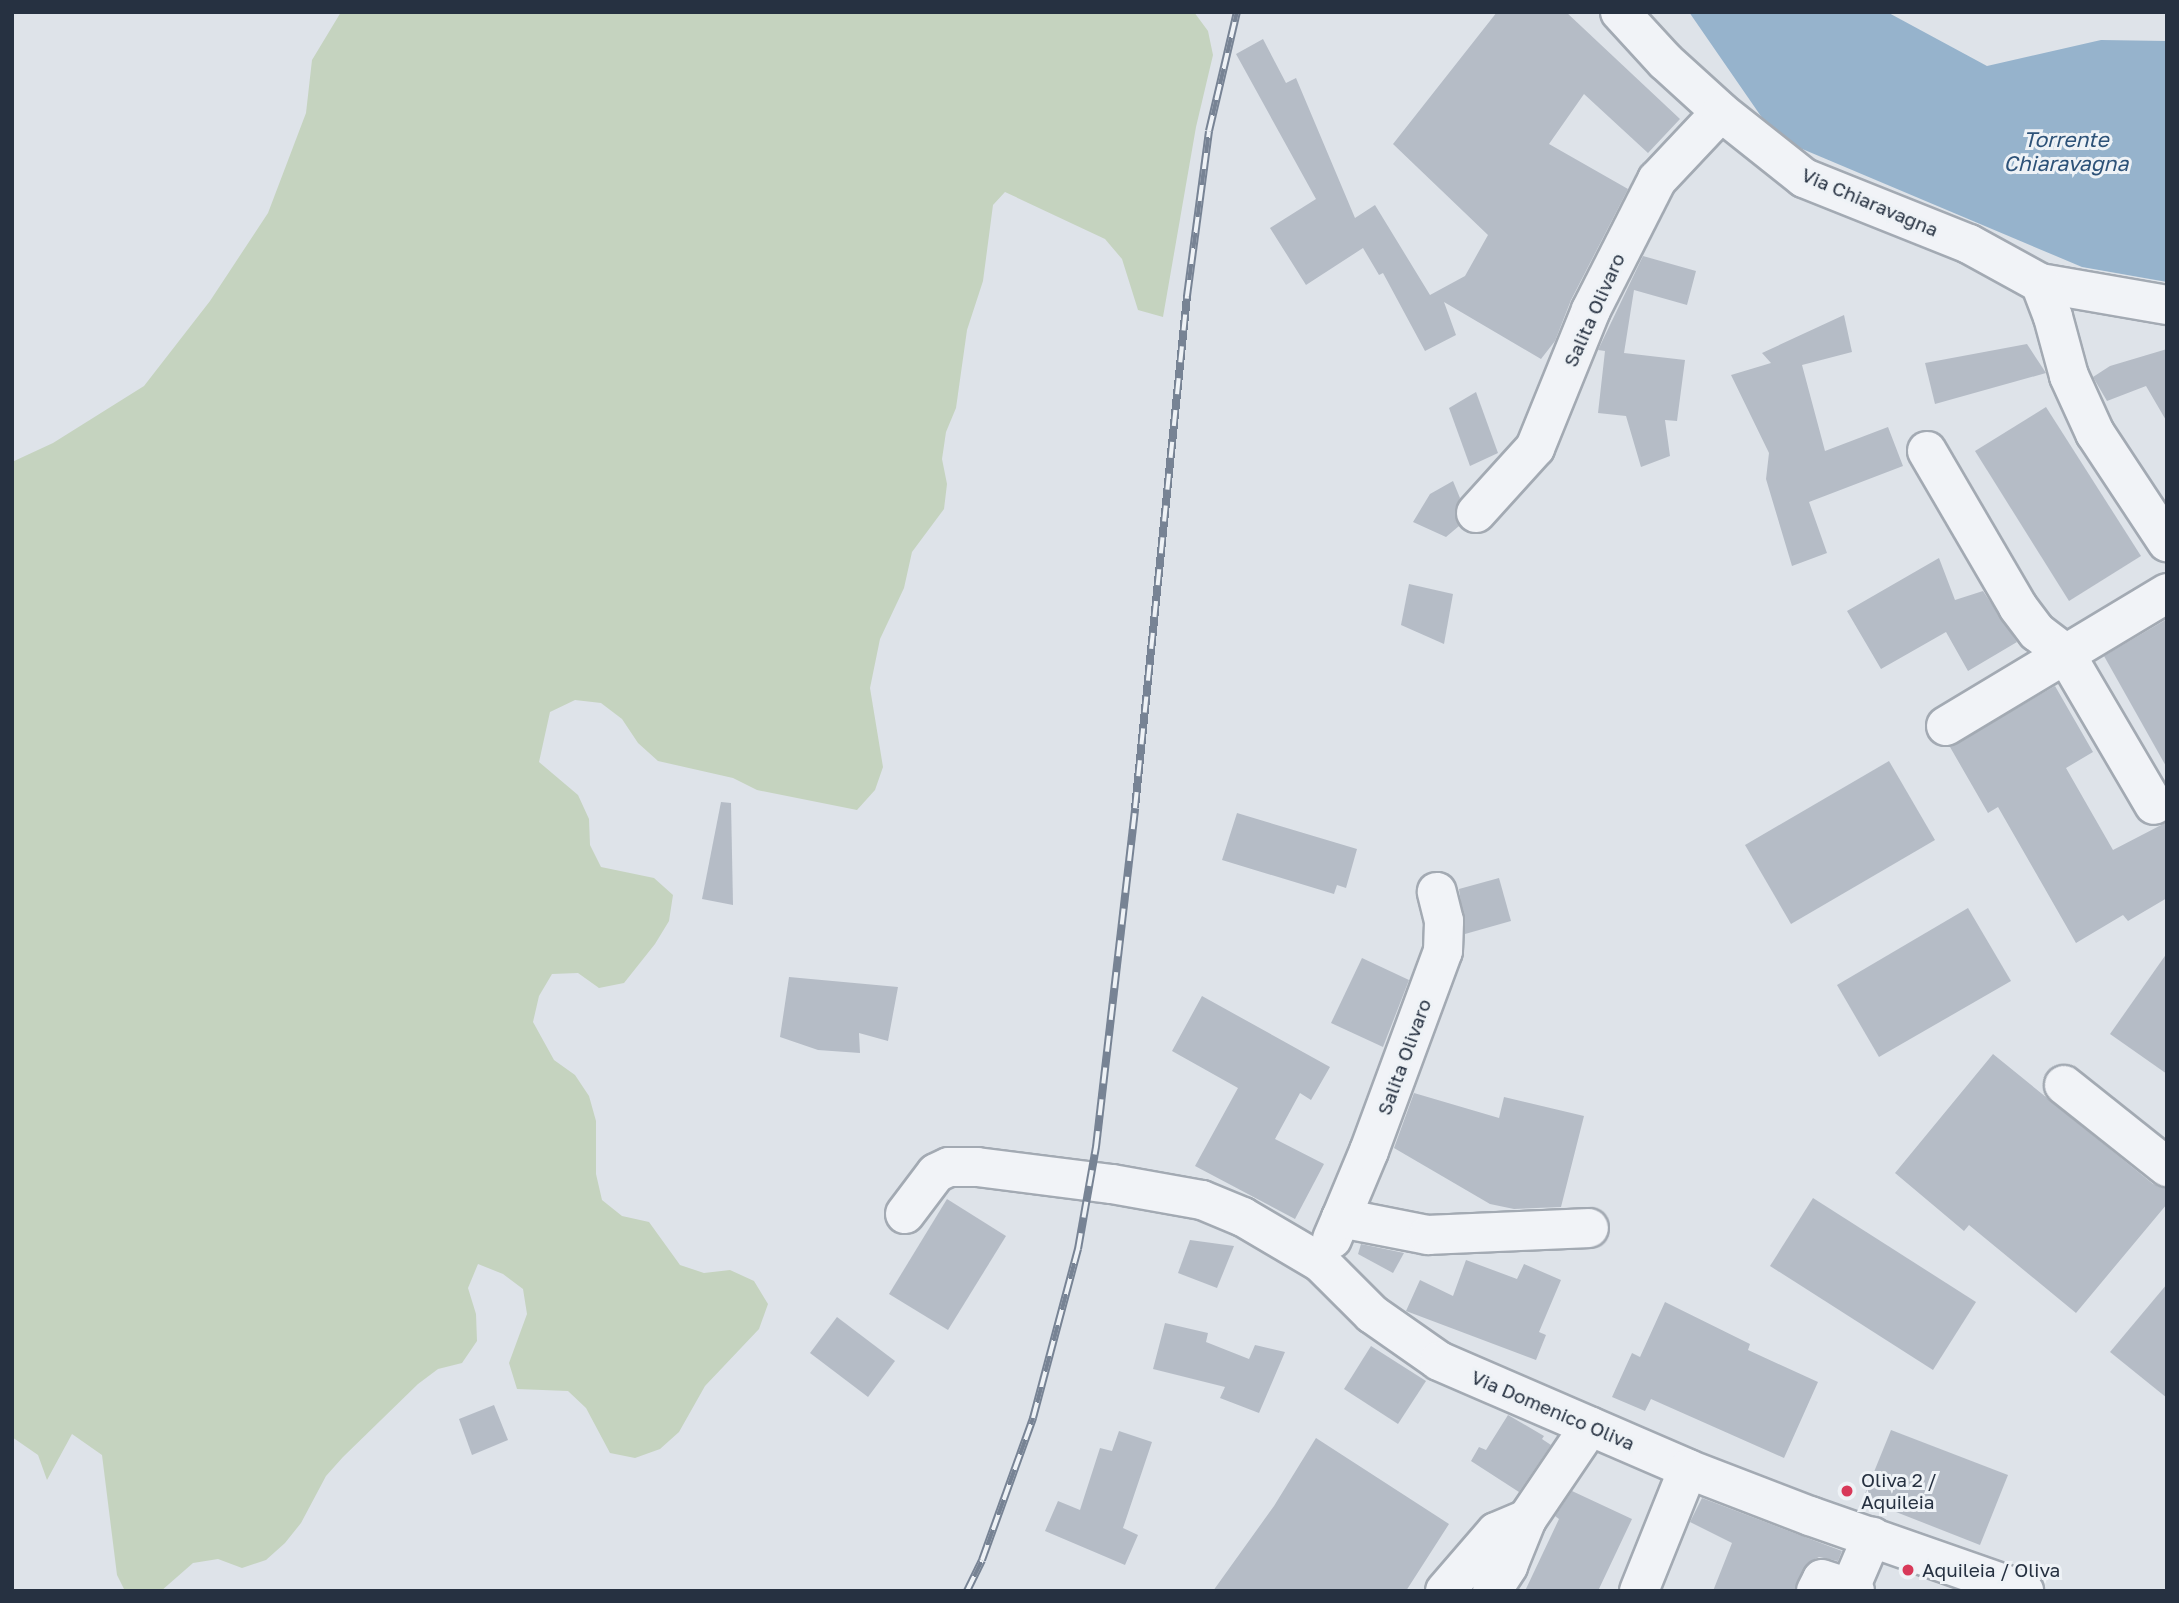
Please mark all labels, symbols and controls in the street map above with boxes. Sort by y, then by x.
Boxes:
water label: Torrente Chiaravagna [2004,126,2128,176]
street label: Via Chiaravagna [1798,163,1942,241]
street label: Salita Olivaro [1559,250,1629,370]
street label: Salita Olivaro [1372,996,1436,1118]
street label: Via Domenico Oliva [1468,1365,1638,1455]
place label: Oliva 2 / Aquileia [1861,1469,1937,1513]
marker: Oliva 2 / Aquileia [1839,1483,1855,1499]
place label: Aquileia / Oliva [1922,1559,2060,1581]
marker: Aquileia / Oliva [1900,1562,1916,1578]

